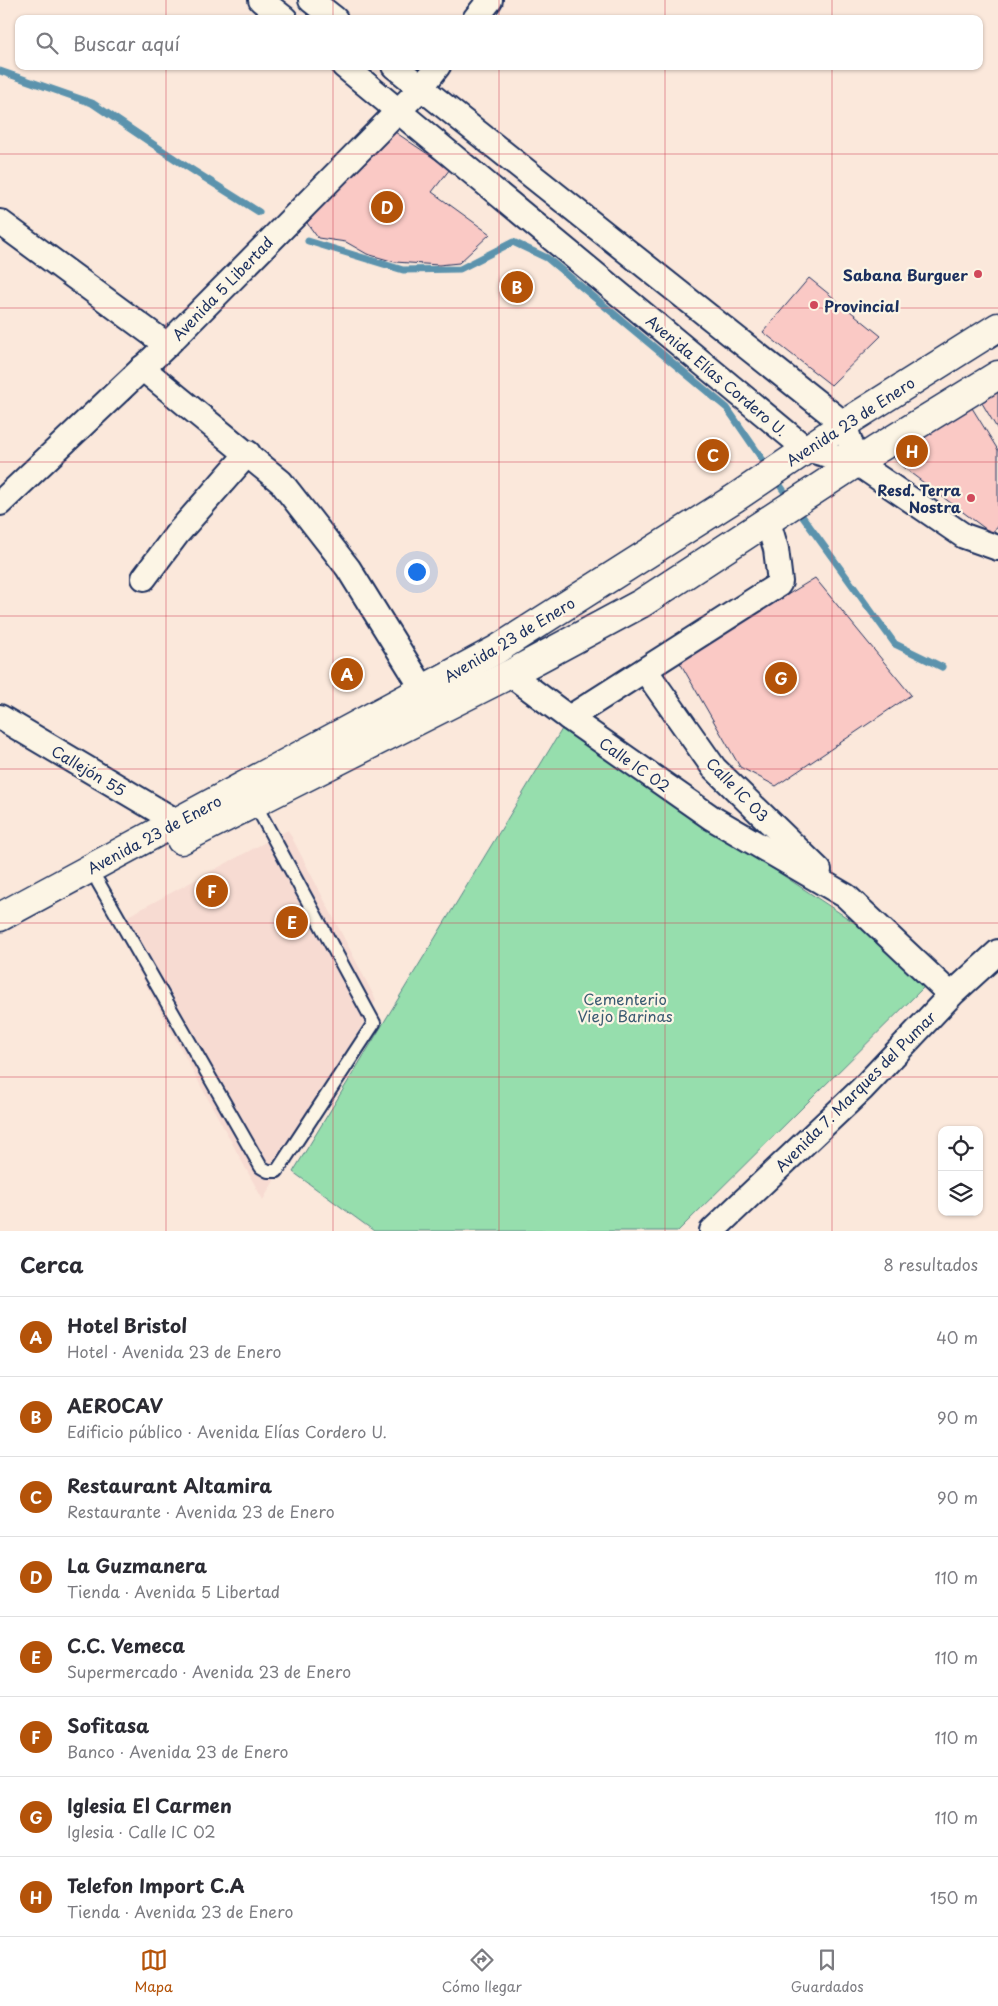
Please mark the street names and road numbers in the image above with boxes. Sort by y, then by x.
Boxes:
street label: Avenida 5 Libertad [166,231,278,345]
street label: Avenida Elías Cordero U. [641,309,793,441]
street label: Avenida 23 de Enero [781,371,919,471]
street label: Avenida 23 de Enero [439,591,579,687]
street label: Calle IC 02 [595,731,675,797]
street label: Callejón 55 [47,739,131,801]
street label: Calle IC 03 [701,752,775,826]
street label: Avenida 23 de Enero [83,789,225,879]
street label: Avenida 7. Marques del Pumar [769,1005,941,1177]

